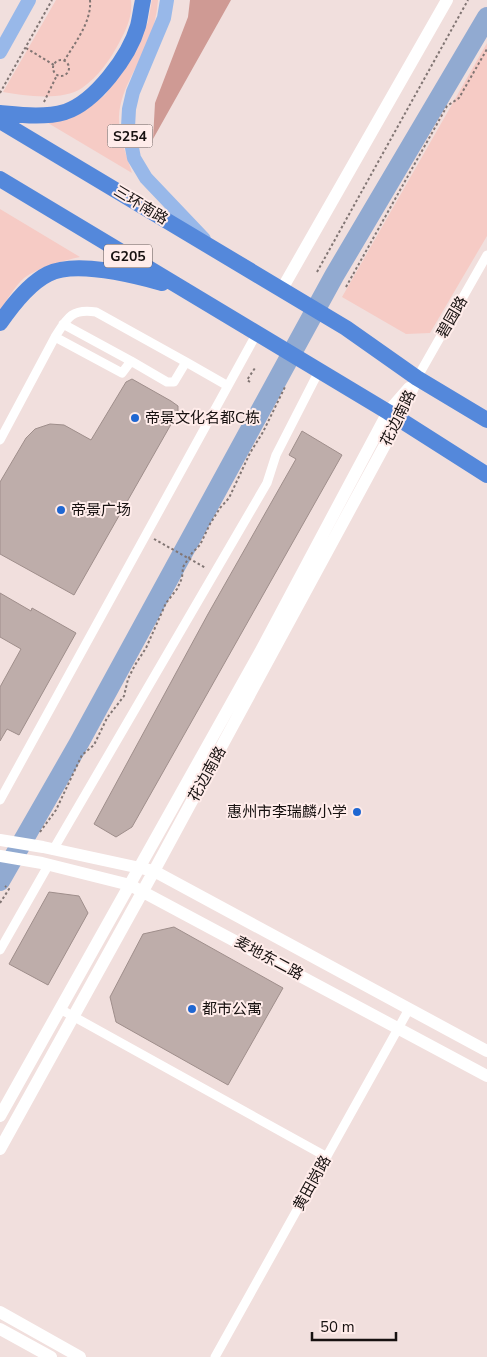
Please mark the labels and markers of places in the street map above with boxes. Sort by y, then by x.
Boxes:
place label: 帝景文化名都C栋 [145,408,260,428]
marker: 帝景文化名都C栋 [129,412,141,424]
place label: 帝景广场 [71,500,131,520]
marker: 帝景广场 [55,504,67,516]
place label: 惠州市李瑞麟小学 [227,802,347,822]
marker: 惠州市李瑞麟小学 [351,806,363,818]
place label: 都市公寓 [202,999,262,1019]
marker: 都市公寓 [186,1003,198,1015]

